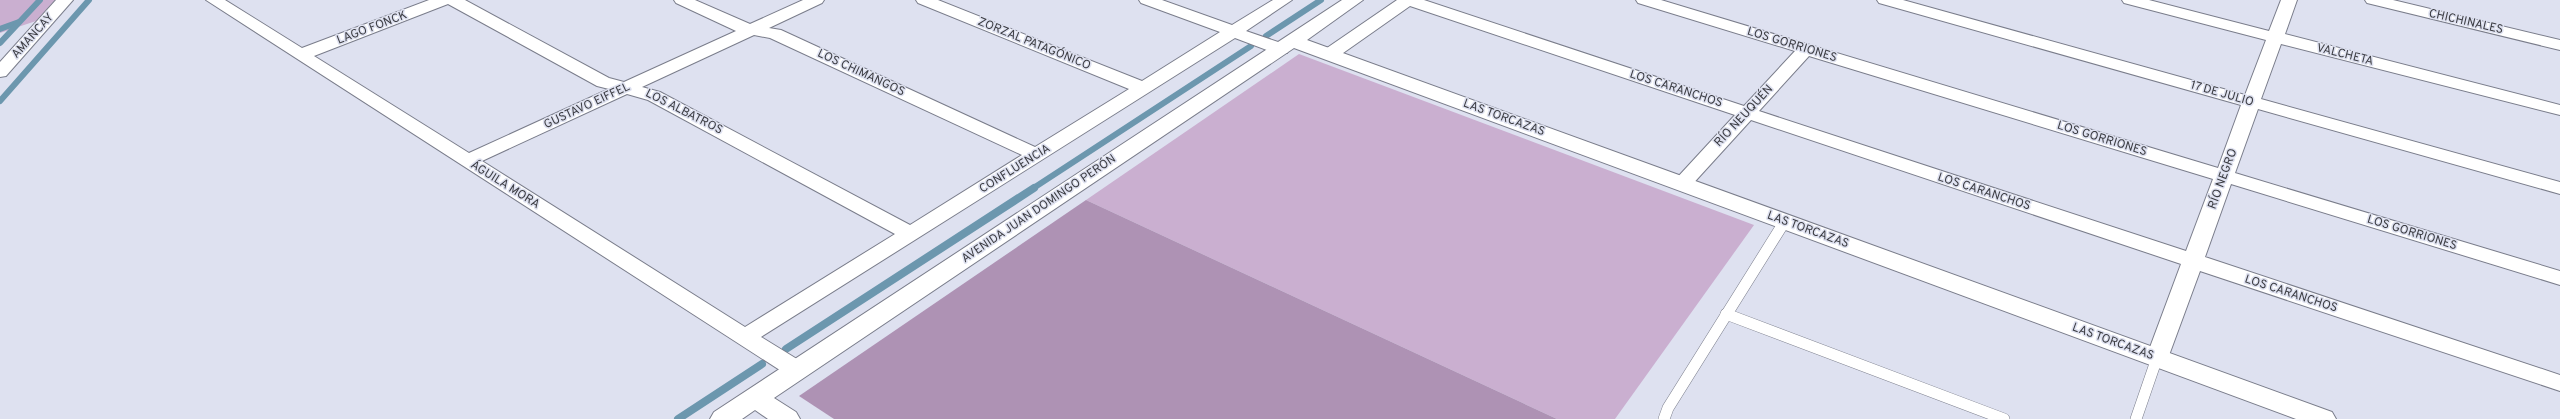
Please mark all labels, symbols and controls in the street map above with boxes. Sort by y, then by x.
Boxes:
street label: CHICHINALES [2427,6,2505,38]
street label: LAGO FONCK [335,7,409,49]
street label: AMANCAY [8,10,58,62]
street label: ZORZAL PATAGÓNICO [975,14,1093,74]
street label: LOS GORRIONES [1745,24,1839,66]
street label: VALCHETA [2315,40,2375,70]
street label: LOS CHIMANGOS [815,46,907,100]
street label: LOS CARANCHOS [1627,66,1725,112]
street label: 17 DE JULIO [2189,77,2255,111]
street label: GUSTAVO EIFFEL [541,79,633,133]
street label: RÍO NEUQUÉN [1711,81,1777,151]
street label: LOS ALBATROS [643,86,725,138]
street label: LAS TORCAZAS [1461,96,1547,140]
street label: LOS GORRIONES [2055,118,2149,160]
street label: CONFLUENCIA [976,141,1054,197]
street label: RÍO NEGRO [2205,147,2241,211]
street label: AVENIDA JUAN DOMINGO PERÓN [959,151,1119,267]
street label: ÁGUILA MORA [467,157,543,213]
street label: LOS CARANCHOS [1935,169,2033,215]
street label: LAS TORCAZAS [1765,208,1851,252]
street label: LOS GORRIONES [2365,212,2459,254]
street label: LOS CARANCHOS [2242,271,2340,317]
street label: LAS TORCAZAS [2070,320,2156,364]

